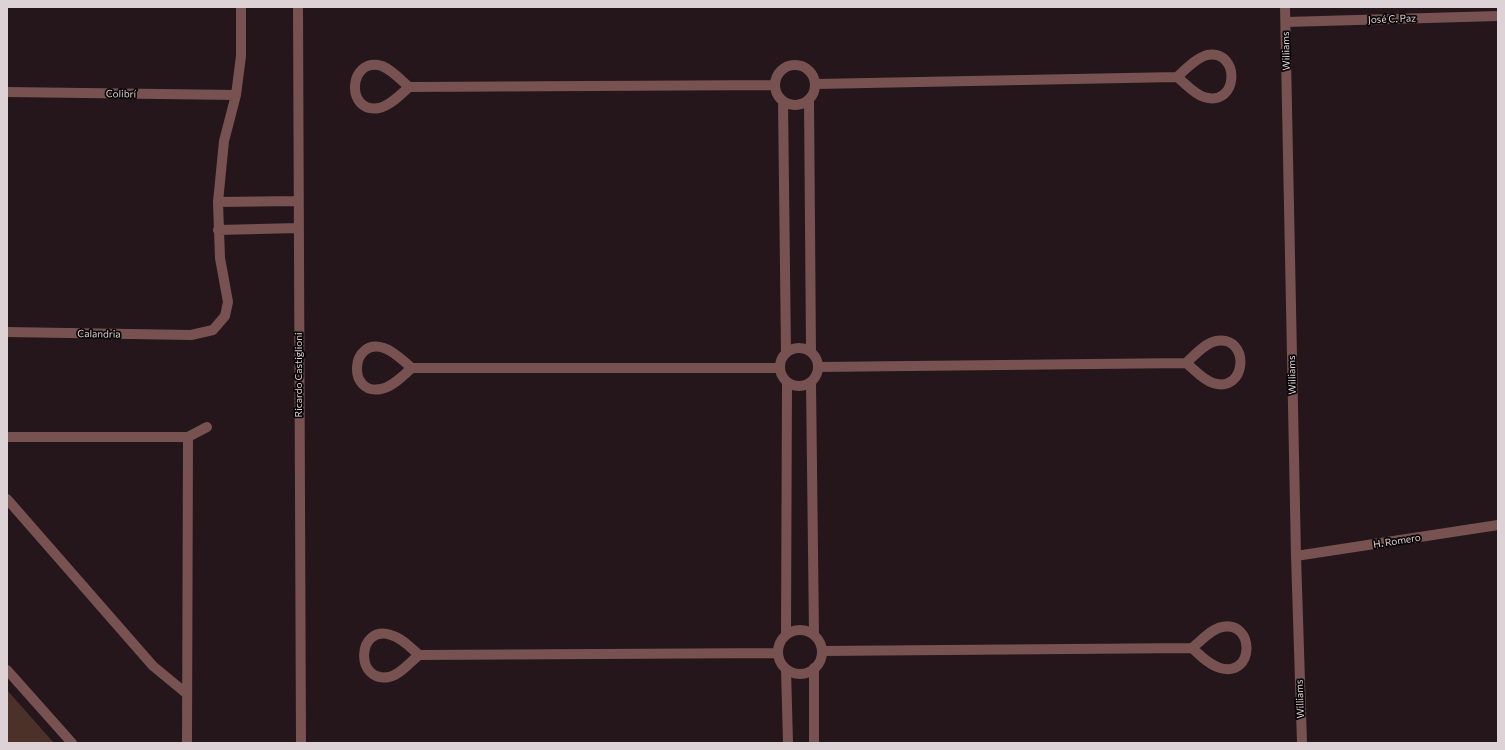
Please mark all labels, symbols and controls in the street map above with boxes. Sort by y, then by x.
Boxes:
street label: José C. Paz [1368,12,1416,26]
street label: Williams [1280,31,1292,71]
street label: Colibrí [106,88,136,100]
street label: Calandria [77,328,121,340]
street label: Ricardo Castiglioni [293,332,305,418]
street label: Williams [1286,355,1298,395]
street label: H. Romero [1372,531,1422,551]
street label: Williams [1293,679,1307,719]

